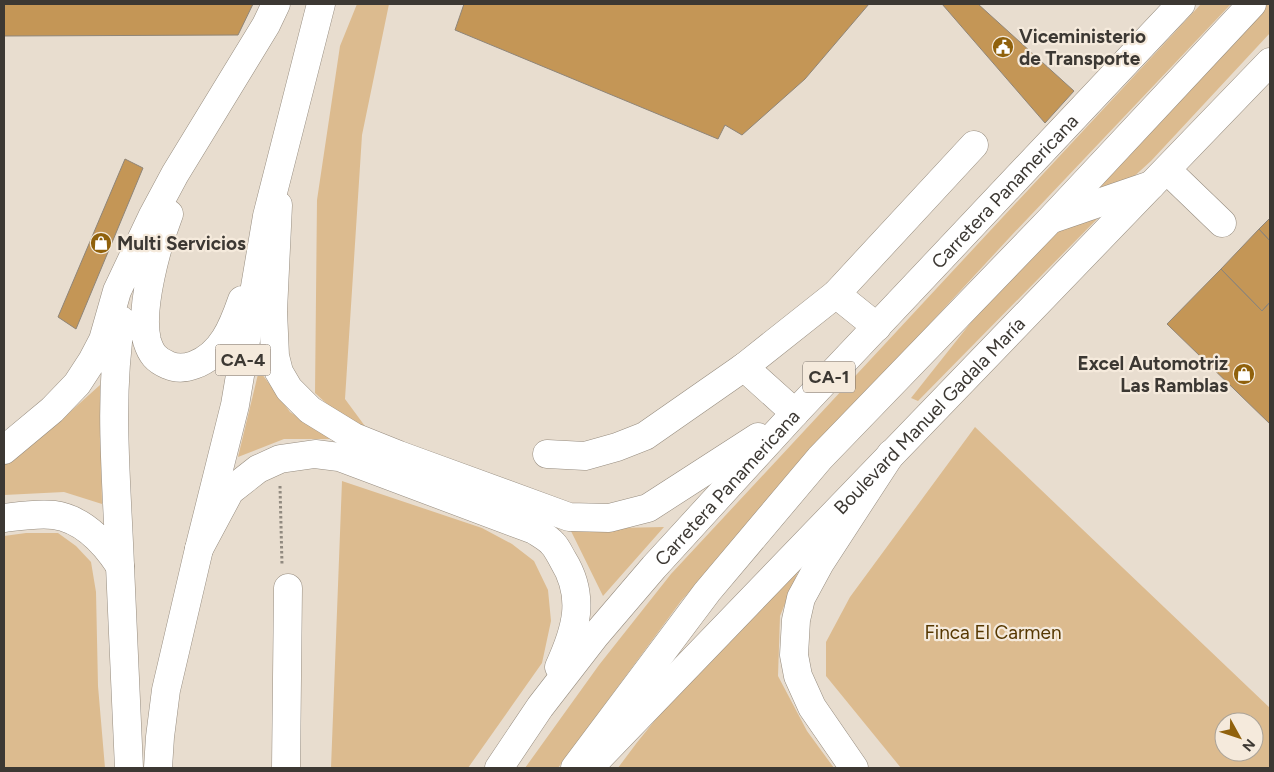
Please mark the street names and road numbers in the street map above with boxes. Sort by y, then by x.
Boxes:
street label: Carretera Panamericana [926,109,1083,273]
street label: Boulevard Manuel Gadala María [829,312,1030,519]
road number: CA-4 [216,344,270,376]
road number: CA-1 [803,362,855,392]
street label: Carretera Panamericana [650,405,804,570]

